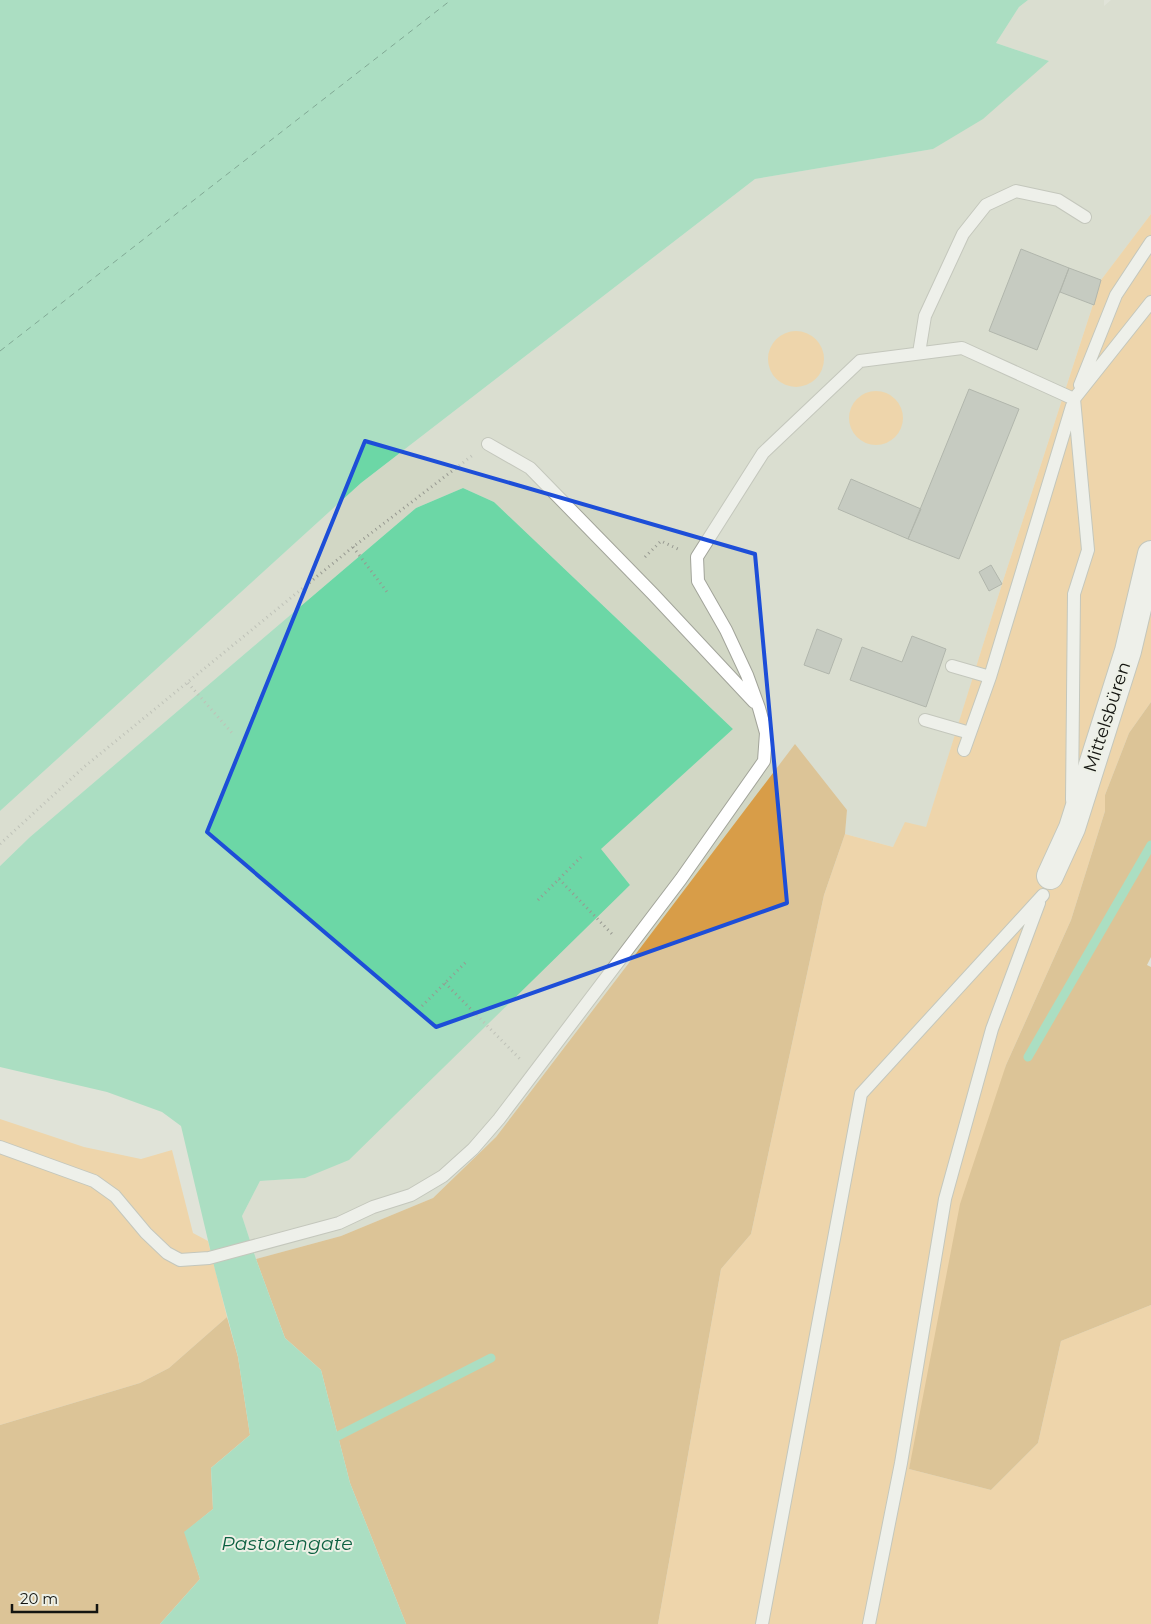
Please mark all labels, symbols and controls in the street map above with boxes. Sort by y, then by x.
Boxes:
street label: Mittelsbüren [1079,659,1135,775]
water label: Pastorengate [221,1532,353,1555]
scale bar [12,1582,98,1614]
text: 20 m [20,1589,58,1608]

